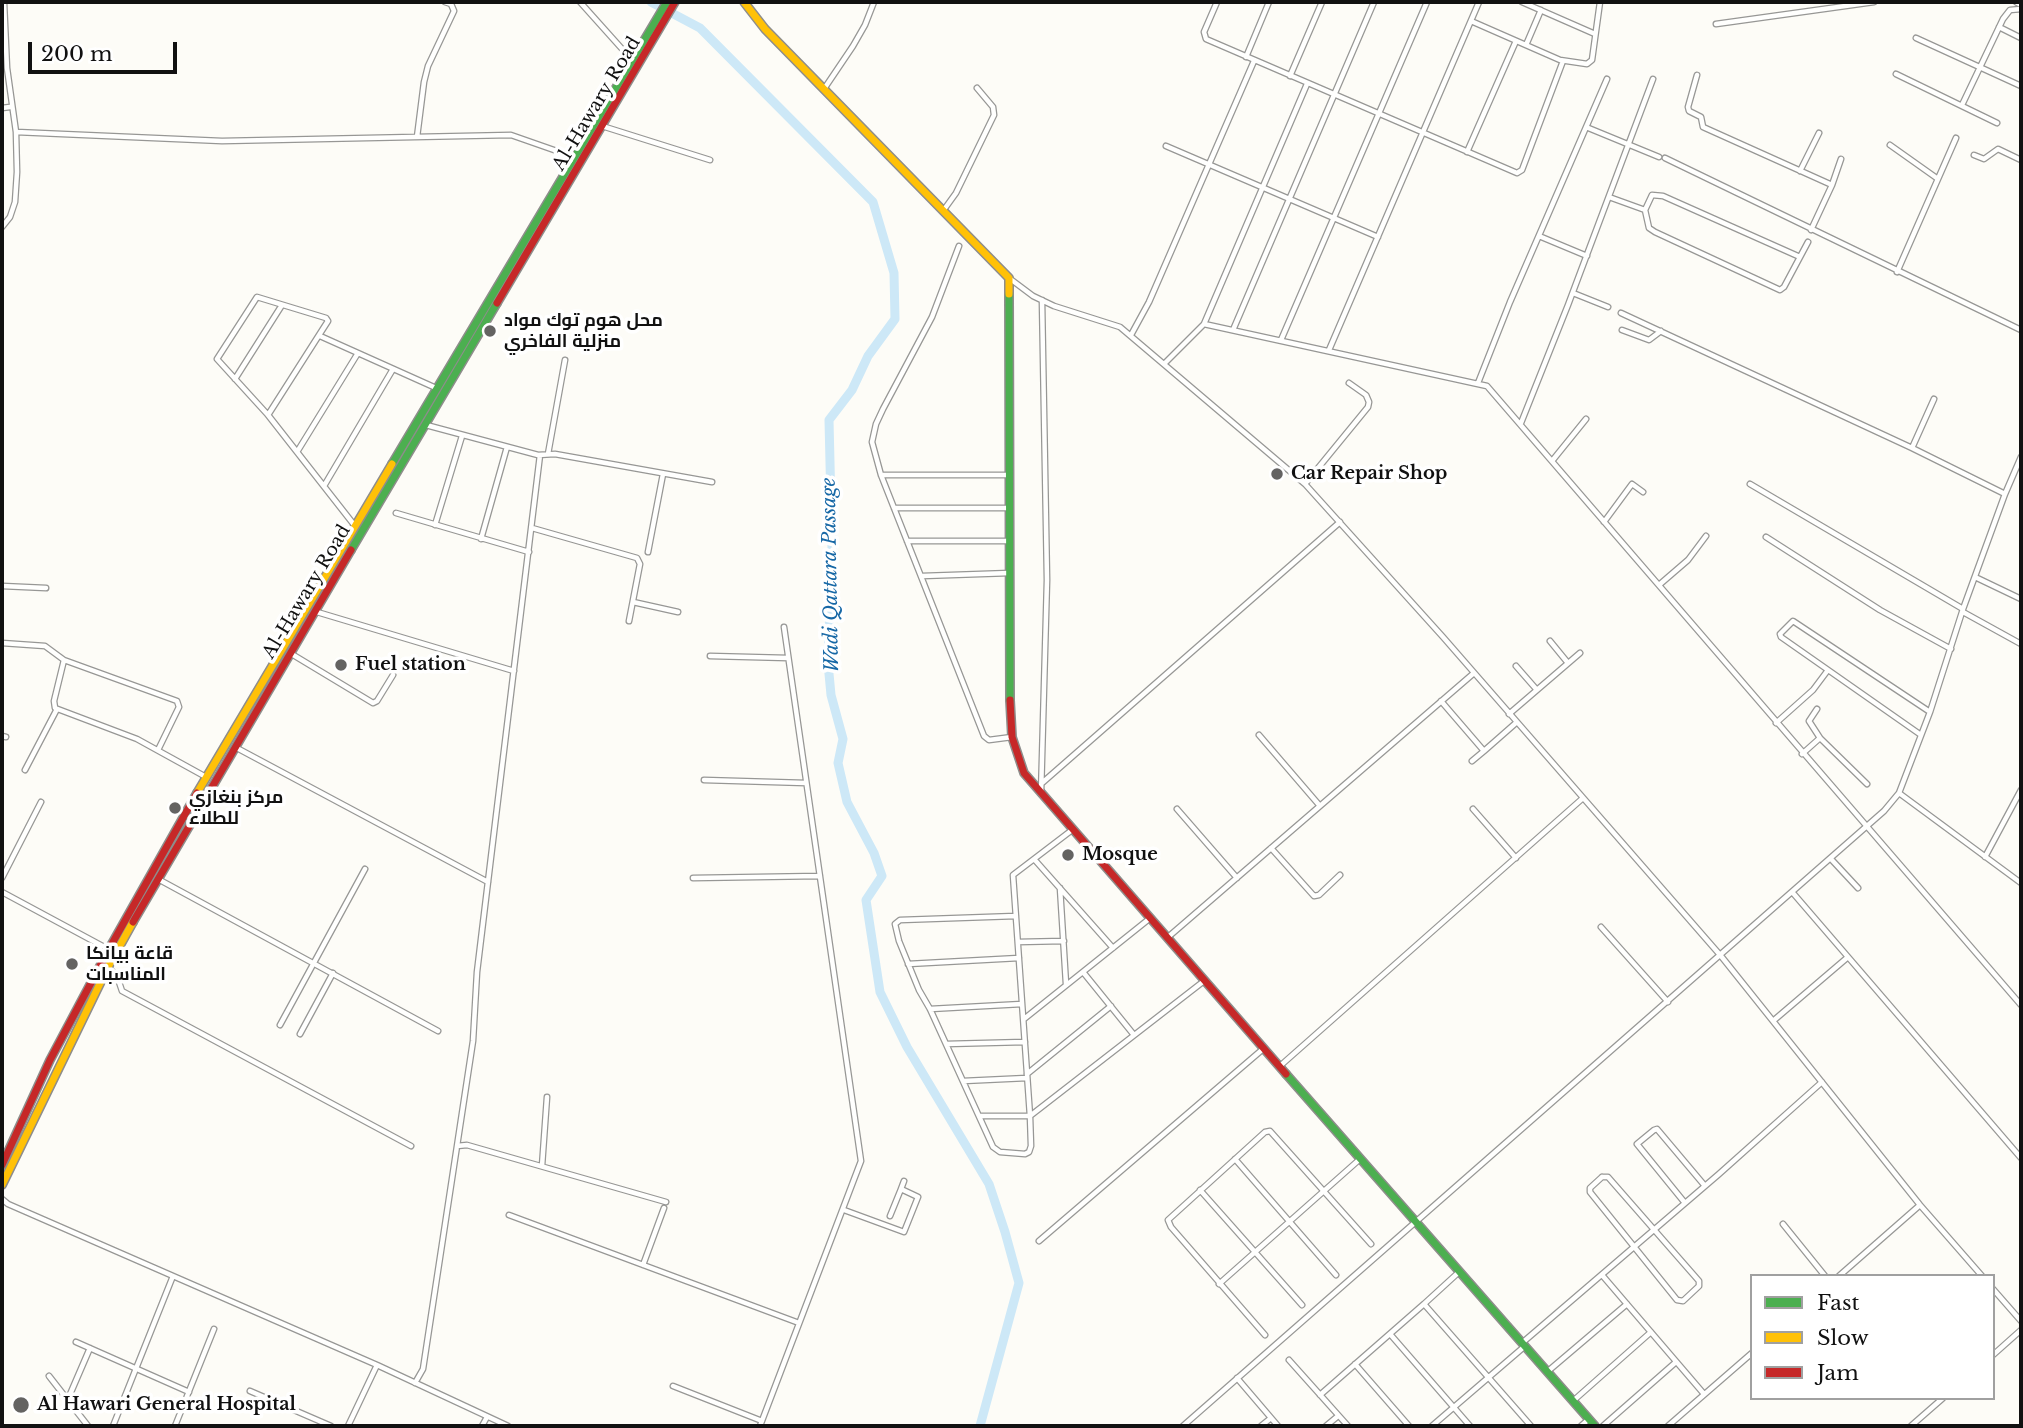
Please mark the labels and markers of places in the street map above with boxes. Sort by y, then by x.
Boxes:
place label: محل هوم توك مواد منزلية الفاخري [504,310,663,352]
marker: محل هوم توك مواد منزلية الفاخري [482,323,498,339]
place label: Car Repair Shop [1291,463,1447,485]
marker: Car Repair Shop [1269,466,1285,482]
place label: Fuel station [355,654,466,676]
marker: Fuel station [333,657,349,673]
place label: مركز بنغازي للطلاء [189,787,283,830]
marker: مركز بنغازي للطلاء [167,800,183,816]
place label: Mosque [1082,844,1158,866]
marker: Mosque [1060,847,1076,863]
place label: قاعة بيانكا المناسبات [86,943,173,986]
marker: قاعة بيانكا المناسبات [64,956,80,972]
place label: Al Hawari General Hospital [37,1394,296,1416]
marker: Al Hawari General Hospital [11,1395,31,1415]

